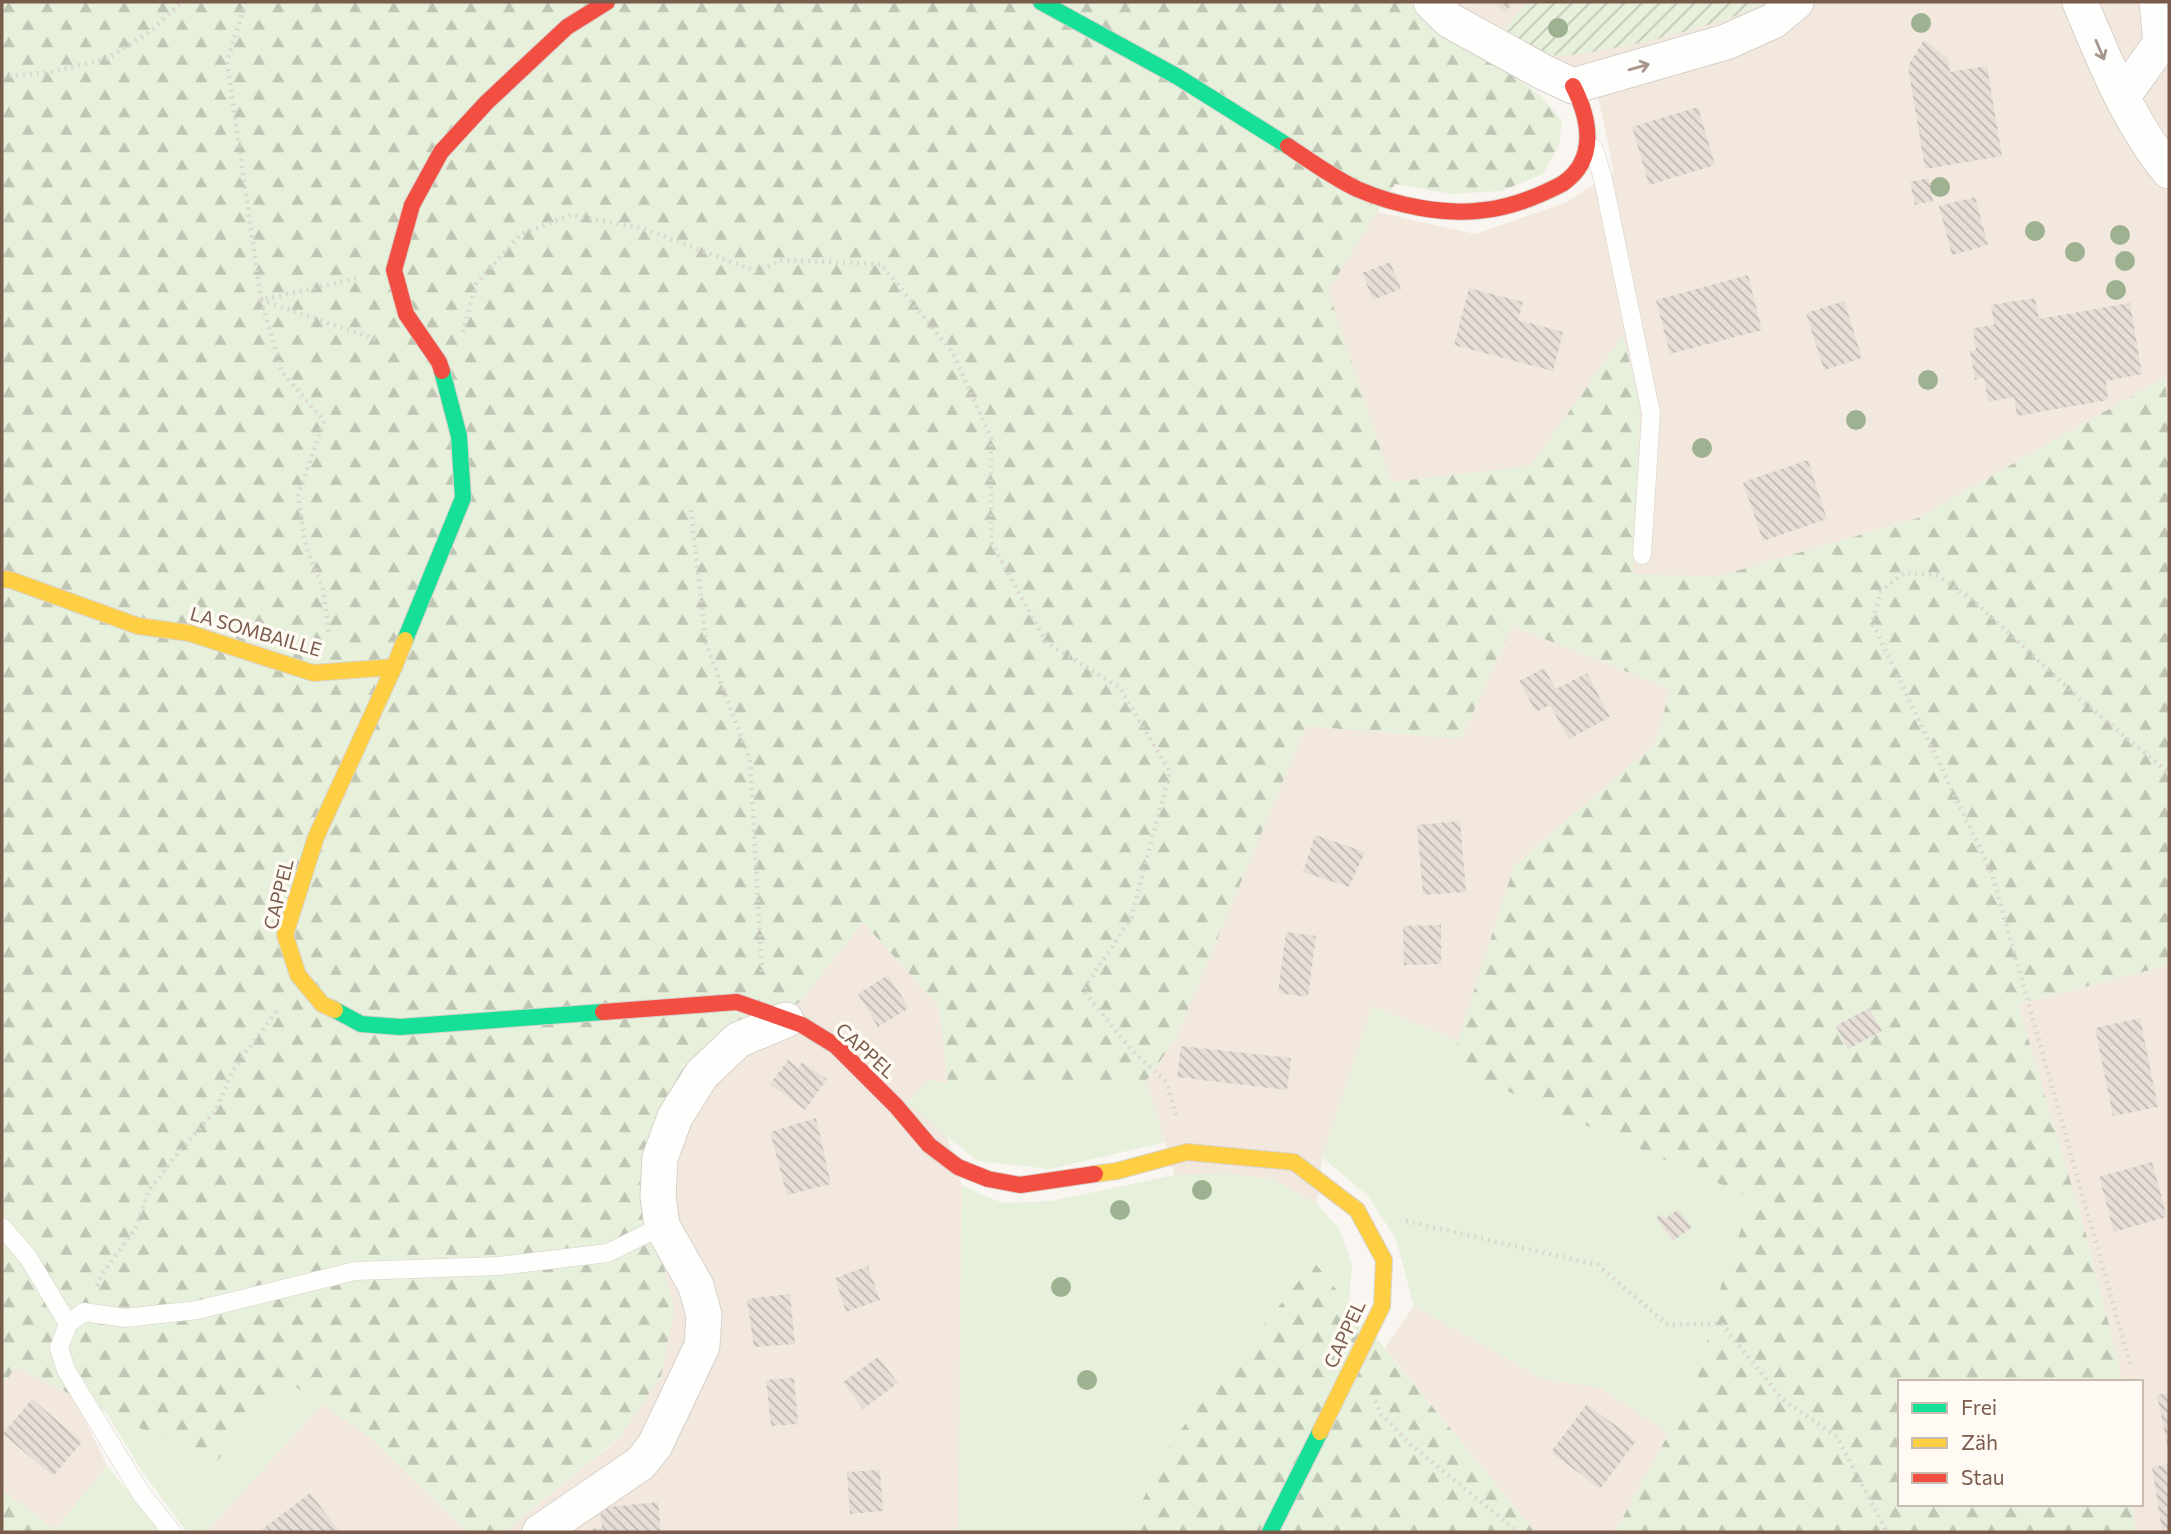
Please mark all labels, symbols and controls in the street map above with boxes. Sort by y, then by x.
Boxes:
one-way arrow [2094,38,2107,60]
one-way arrow [1627,60,1649,73]
street label: LA SOMBAILLE [188,601,324,661]
street label: CAPPEL [258,856,298,932]
street label: CAPPEL [832,1017,901,1083]
street label: CAPPEL [1318,1296,1370,1372]
legend [1898,1380,2143,1506]
text: Frei [1961,1394,1997,1419]
text: Zäh [1961,1429,1998,1454]
text: Stau [1961,1464,2004,1489]

